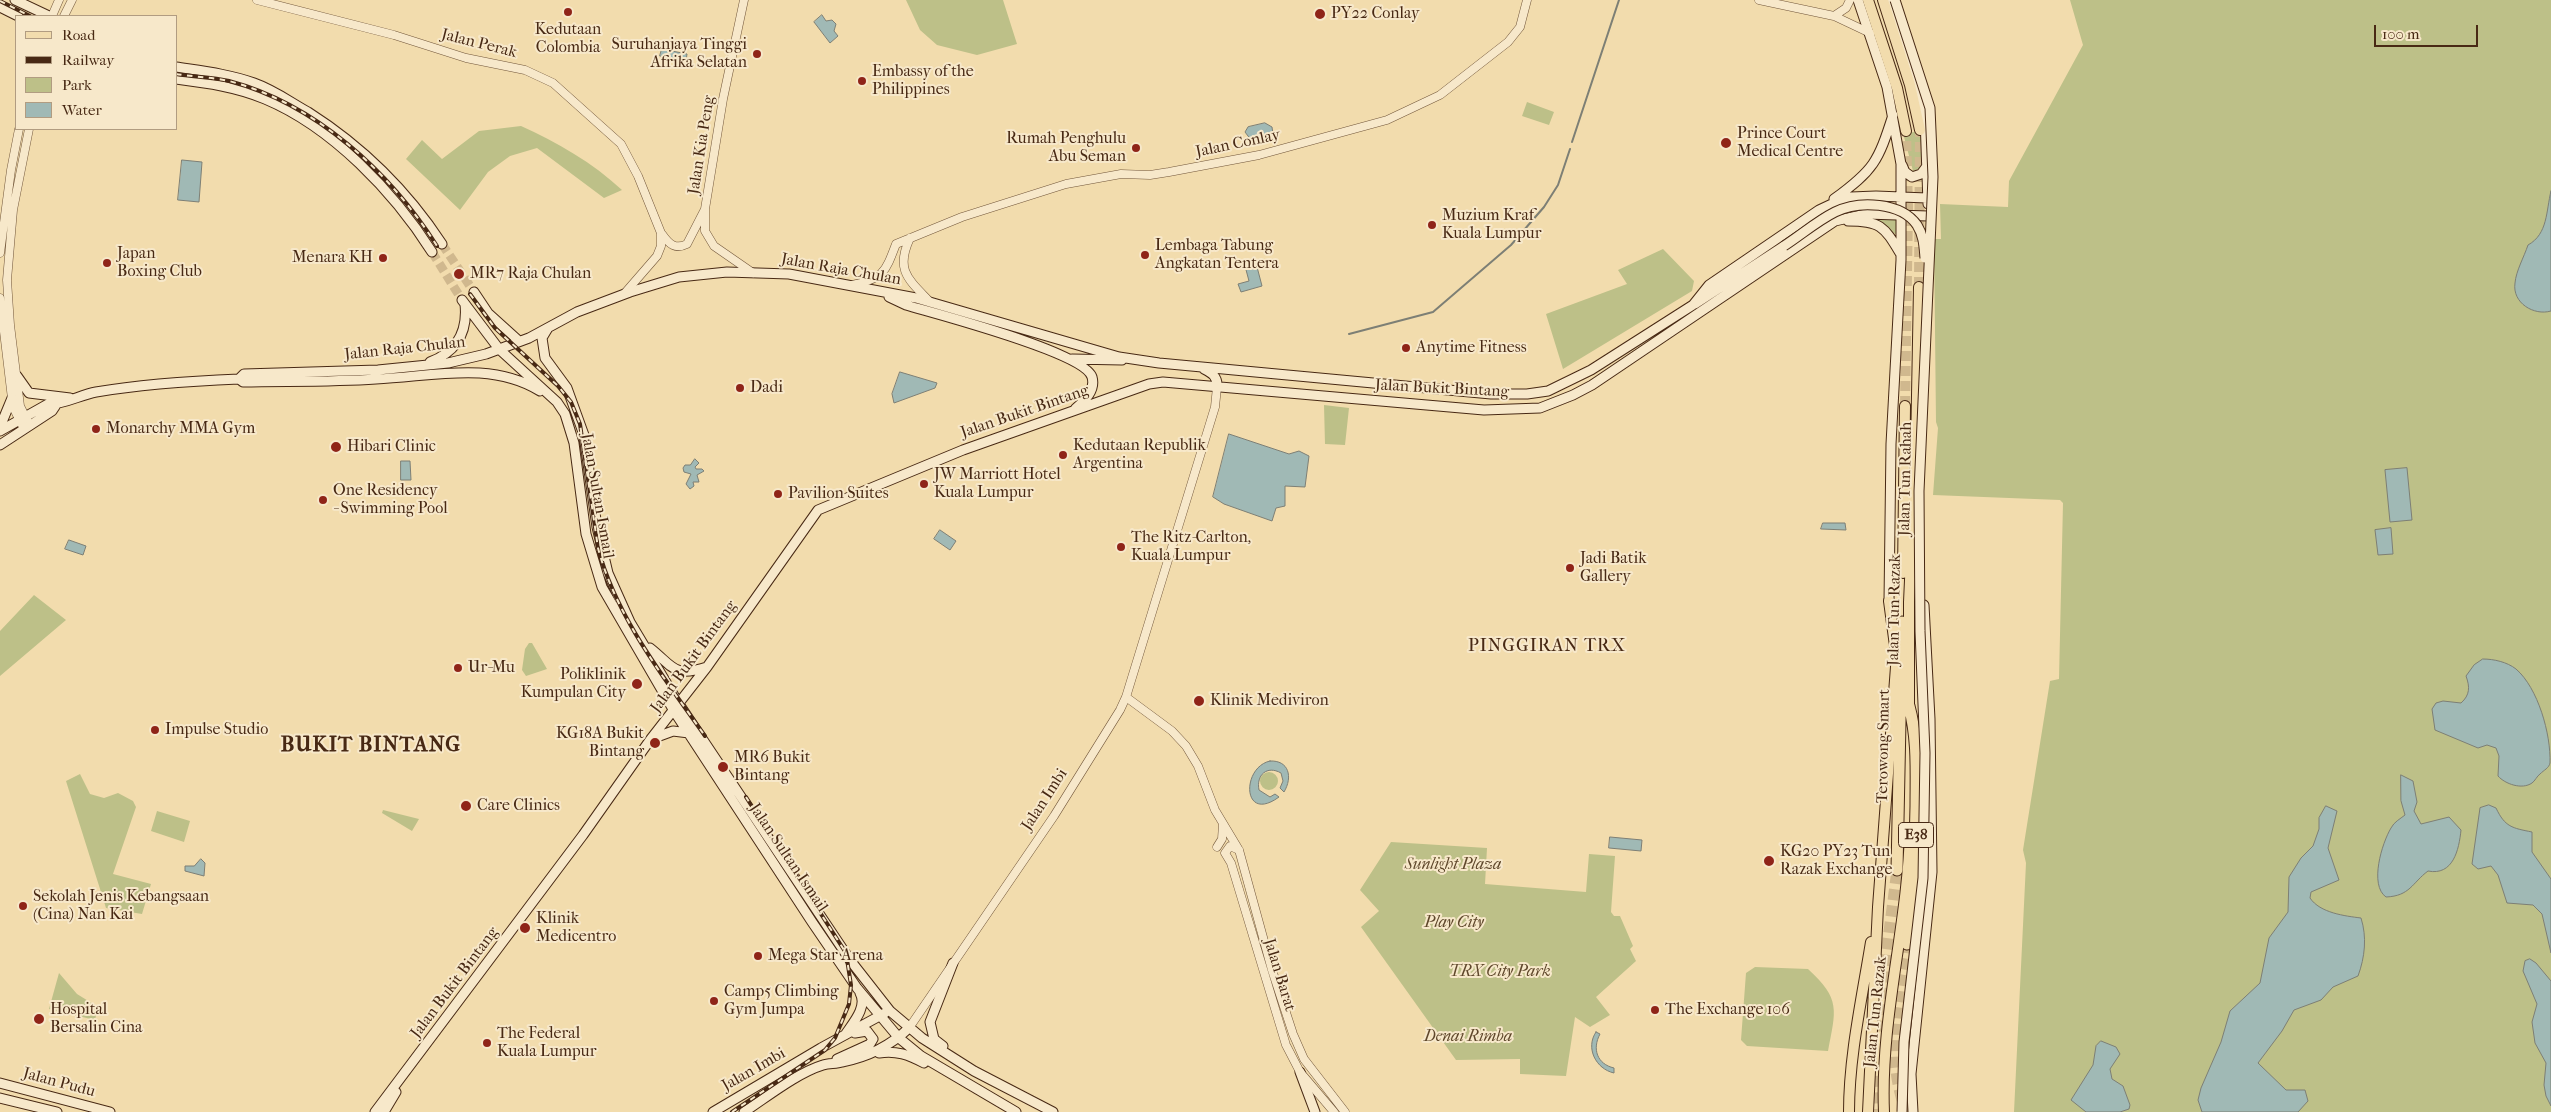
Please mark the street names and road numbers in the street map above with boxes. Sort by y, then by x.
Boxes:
street label: Jalan Perak [439,25,519,63]
street label: Jalan Kia Peng [685,94,719,196]
street label: Jalan Conlay [1194,126,1282,162]
street label: Jalan Raja Chulan [780,250,902,290]
street label: Jalan Raja Chulan [344,333,466,365]
street label: Jalan Bukit Bintang [1374,376,1510,402]
street label: Jalan Bukit Bintang [958,381,1092,443]
street label: Jalan Tun Rahah [1895,422,1917,536]
street label: Jalan Sultan Ismail [577,432,617,560]
street label: Jalan Tun Razak [1884,554,1906,666]
street label: Jalan Bukit Bintang [647,597,741,717]
street label: Terowong Smart [1873,689,1895,803]
street label: Jalan Imbi [1018,765,1072,835]
street label: Jalan Sultan Ismail [745,800,831,916]
road number: E38 [1898,822,1934,848]
street label: Jalan Bukit Bintang [407,924,503,1042]
street label: Jalan Barat [1259,936,1299,1014]
street label: Jalan Tun Razak [1861,955,1891,1069]
street label: Jalan Imbi [719,1044,789,1096]
street label: Jalan Pudu [21,1064,97,1102]

